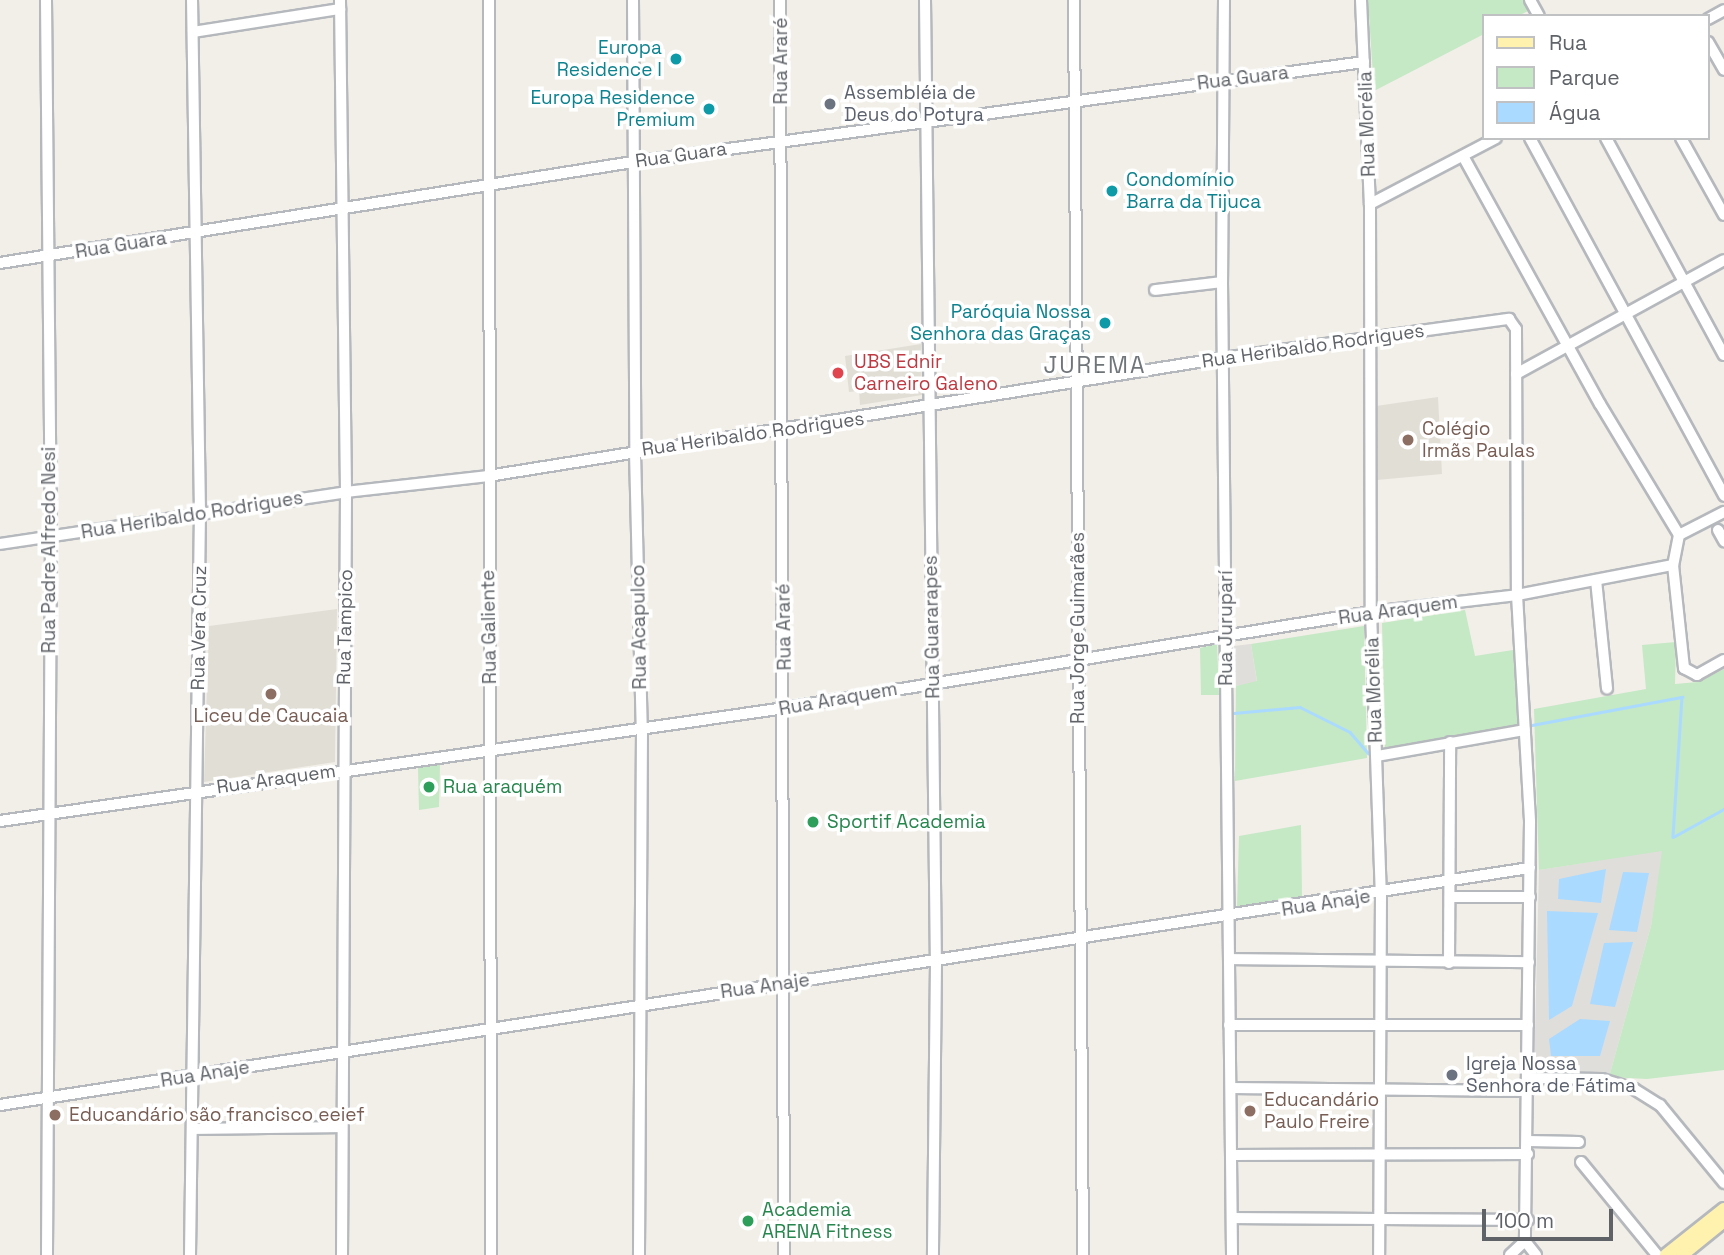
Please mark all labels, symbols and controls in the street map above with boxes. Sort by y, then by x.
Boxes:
legend [1482,14,1710,140]
street label: Rua Araré [770,17,792,105]
text: Rua [1549,29,1587,56]
place label: Europa Residence I [557,37,662,81]
marker: Europa Residence I [668,51,684,67]
street label: Rua Guara [1196,61,1290,95]
text: Parque [1549,64,1620,91]
street label: Rua Morélia [1354,71,1380,177]
place label: Assembléia de Deus do Potyra [844,82,984,126]
place label: Europa Residence Premium [530,87,695,131]
marker: Assembléia de Deus do Potyra [822,96,838,112]
text: Água [1549,99,1601,126]
marker: Europa Residence Premium [701,101,717,117]
street label: Rua Guara [634,137,728,173]
place label: Condomínio Barra da Tijuca [1126,169,1262,213]
marker: Condomínio Barra da Tijuca [1104,183,1120,199]
street label: Rua Guara [74,227,168,263]
place label: Paróquia Nossa Senhora das Graças [910,301,1091,345]
marker: Paróquia Nossa Senhora das Graças [1097,315,1113,331]
street label: Rua Heribaldo Rodrigues [1200,319,1426,373]
place label: UBS Ednir Carneiro Galeno [854,351,998,395]
district label: JUREMA [1044,351,1146,379]
marker: UBS Ednir Carneiro Galeno [828,363,848,383]
street label: Rua Heribaldo Rodrigues [640,407,866,461]
place label: Colégio Irmãs Paulas [1422,418,1535,462]
marker: Colégio Irmãs Paulas [1400,432,1416,448]
street label: Rua Padre Alfredo Nesi [38,447,60,653]
street label: Rua Heribaldo Rodrigues [79,486,305,544]
street label: Rua Jorge Guimarães [1067,532,1089,724]
street label: Rua Guararapes [919,555,945,699]
street label: Rua Acapulco [627,564,651,690]
street label: Rua Vera Cruz [187,565,211,691]
street label: Rua Tampico [333,569,357,685]
street label: Rua Galiente [477,570,501,684]
street label: Rua Juruparí [1215,570,1237,686]
street label: Rua Araré [772,583,796,671]
street label: Rua Araquem [1337,590,1459,630]
street label: Rua Morélia [1361,637,1387,743]
street label: Rua Araquem [777,677,899,721]
marker: Liceu de Caucaia [263,686,279,702]
place label: Liceu de Caucaia [194,705,348,727]
street label: Rua Araquem [215,759,337,799]
place label: Rua araquém [443,776,562,798]
marker: Rua araquém [421,779,437,795]
place label: Sportif Academia [827,811,986,833]
marker: Sportif Academia [805,814,821,830]
street label: Rua Anaje [1280,885,1372,921]
street label: Rua Anaje [719,968,811,1004]
place label: Igreja Nossa Senhora de Fátima [1466,1053,1636,1097]
street label: Rua Anaje [159,1056,251,1092]
marker: Igreja Nossa Senhora de Fátima [1444,1067,1460,1083]
place label: Educandário Paulo Freire [1264,1089,1379,1133]
marker: Educandário Paulo Freire [1242,1103,1258,1119]
place label: Educandário são francisco eeief [69,1104,365,1126]
marker: Educandário são francisco eeief [47,1107,63,1123]
scale bar [1486,1196,1617,1240]
place label: Academia ARENA Fitness [762,1199,893,1243]
text: 100 m [1495,1207,1554,1234]
marker: Academia ARENA Fitness [740,1213,756,1229]

